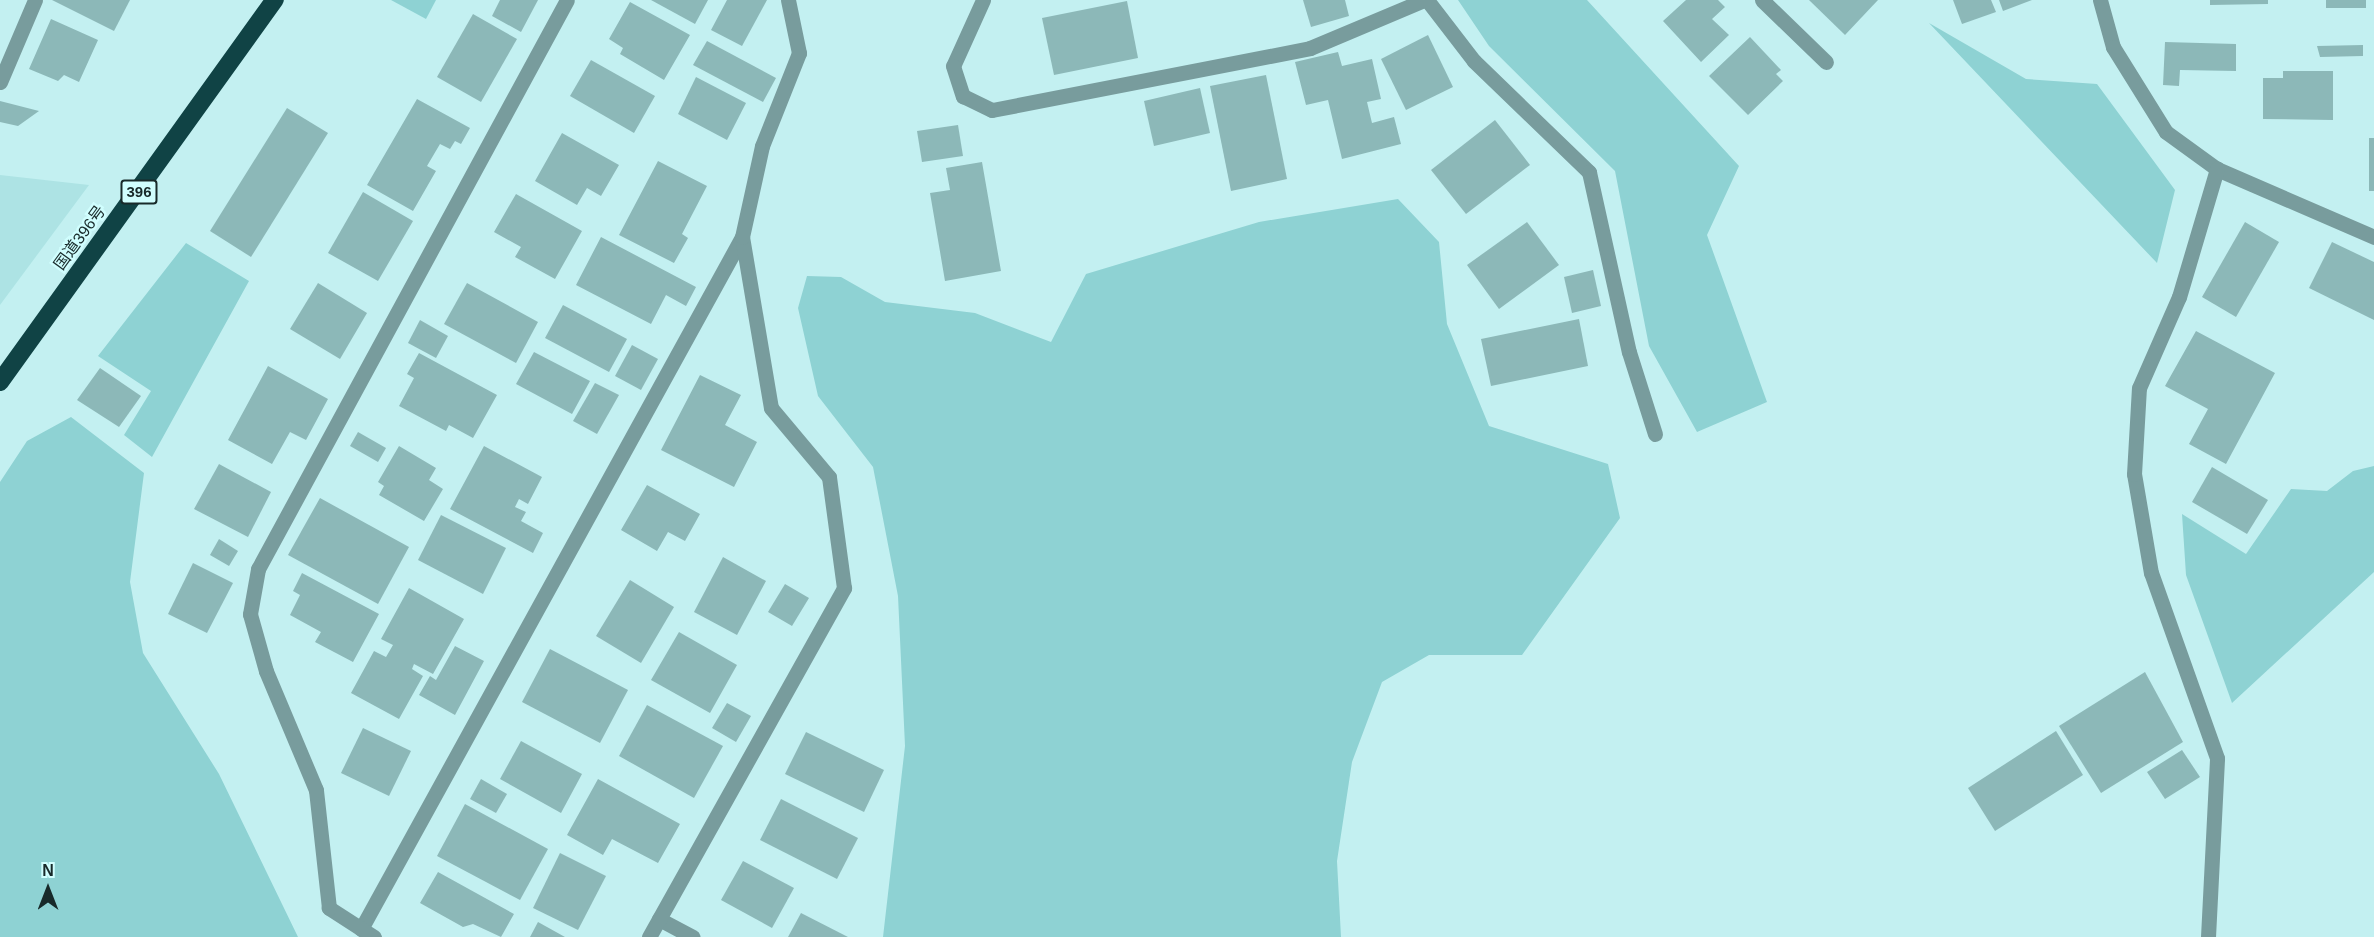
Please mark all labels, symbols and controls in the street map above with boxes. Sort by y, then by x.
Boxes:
road number: 396 [120,180,158,204]
street label: 国道396号 [50,202,110,274]
north arrow [18,859,78,919]
text: N [42,862,54,879]

